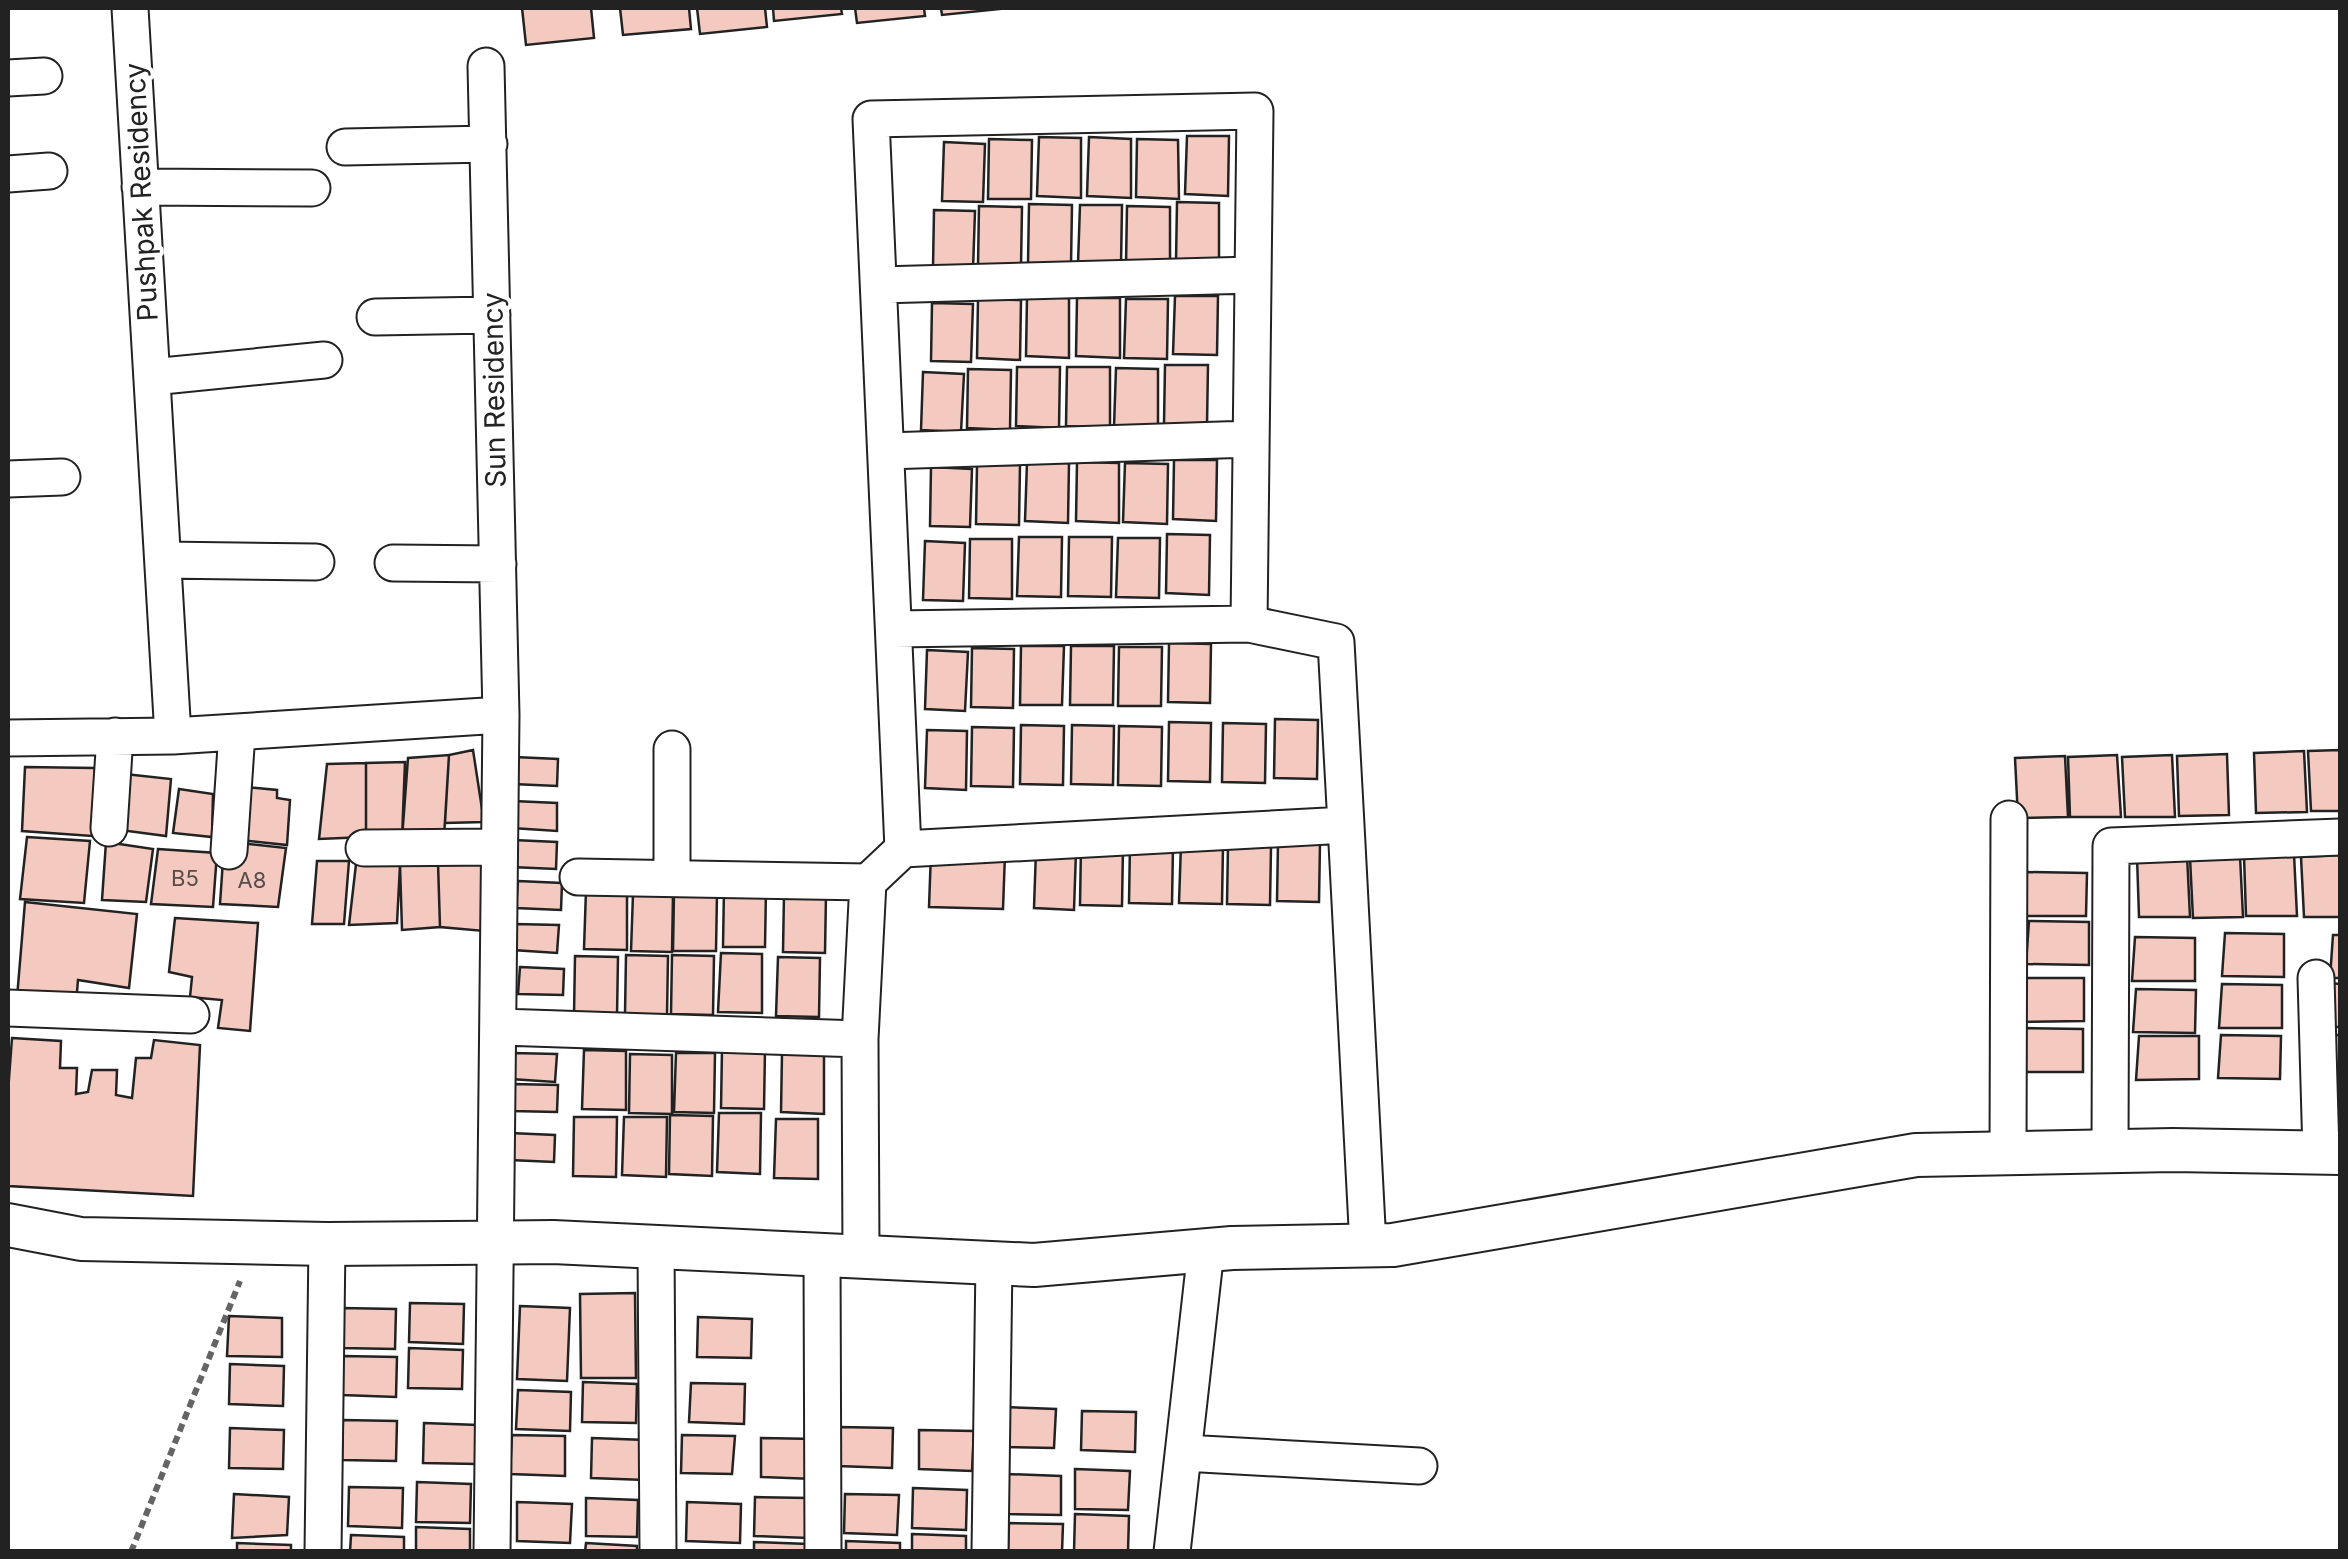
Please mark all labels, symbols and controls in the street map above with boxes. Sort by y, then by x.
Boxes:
street label: Pushpak Residency [117,62,165,322]
street label: Sun Residency [475,292,513,488]
house number: B5 [171,865,199,891]
house number: A8 [238,867,266,893]

